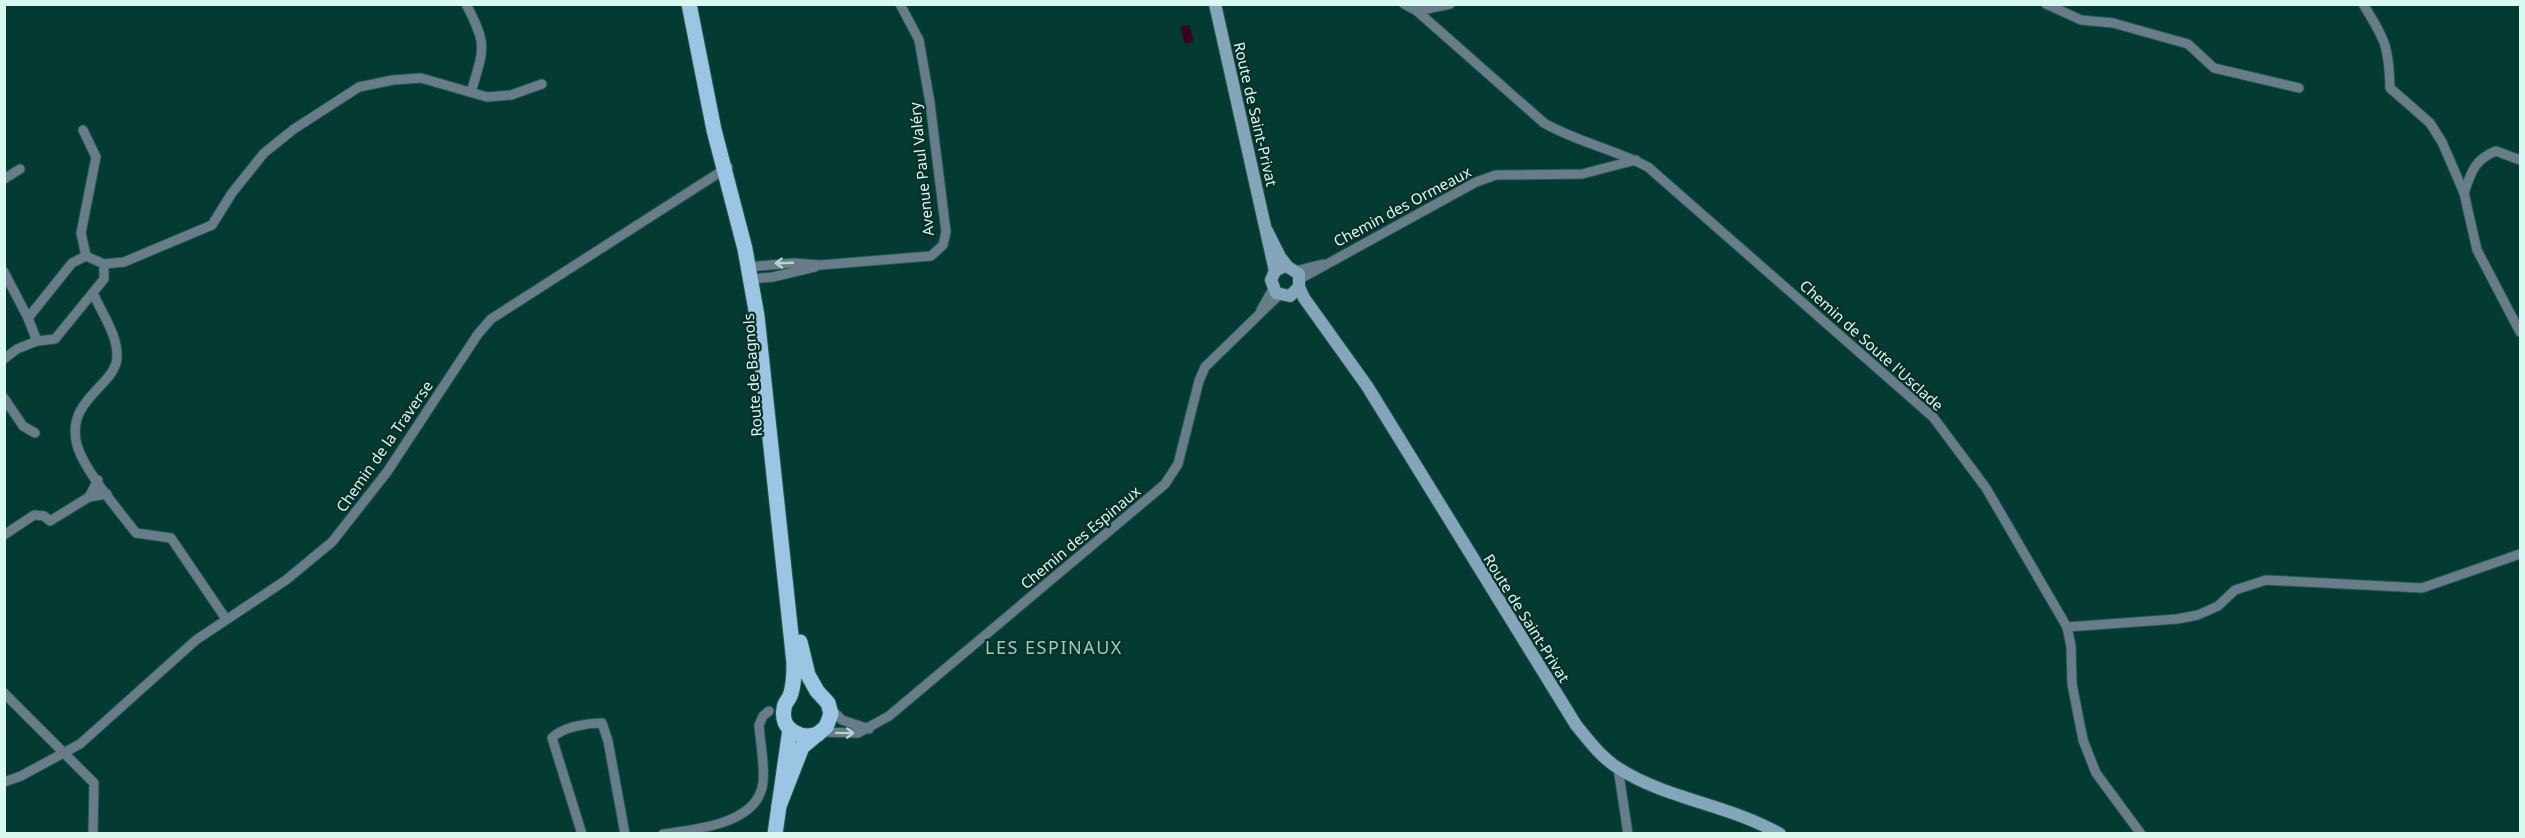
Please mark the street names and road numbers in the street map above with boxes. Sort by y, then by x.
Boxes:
street label: Route de Saint-Privat [1230,40,1282,189]
street label: Avenue Paul Valéry [904,101,938,237]
street label: Chemin des Ormeaux [1330,161,1474,251]
street label: Chemin de Soute l'Usclade [1796,275,1948,415]
street label: Route de Bagnols [738,313,766,437]
street label: Chemin de la Traverse [331,376,437,516]
street label: Chemin des Espinaux [1016,481,1144,593]
street label: Route de Saint-Privat [1479,550,1575,686]

